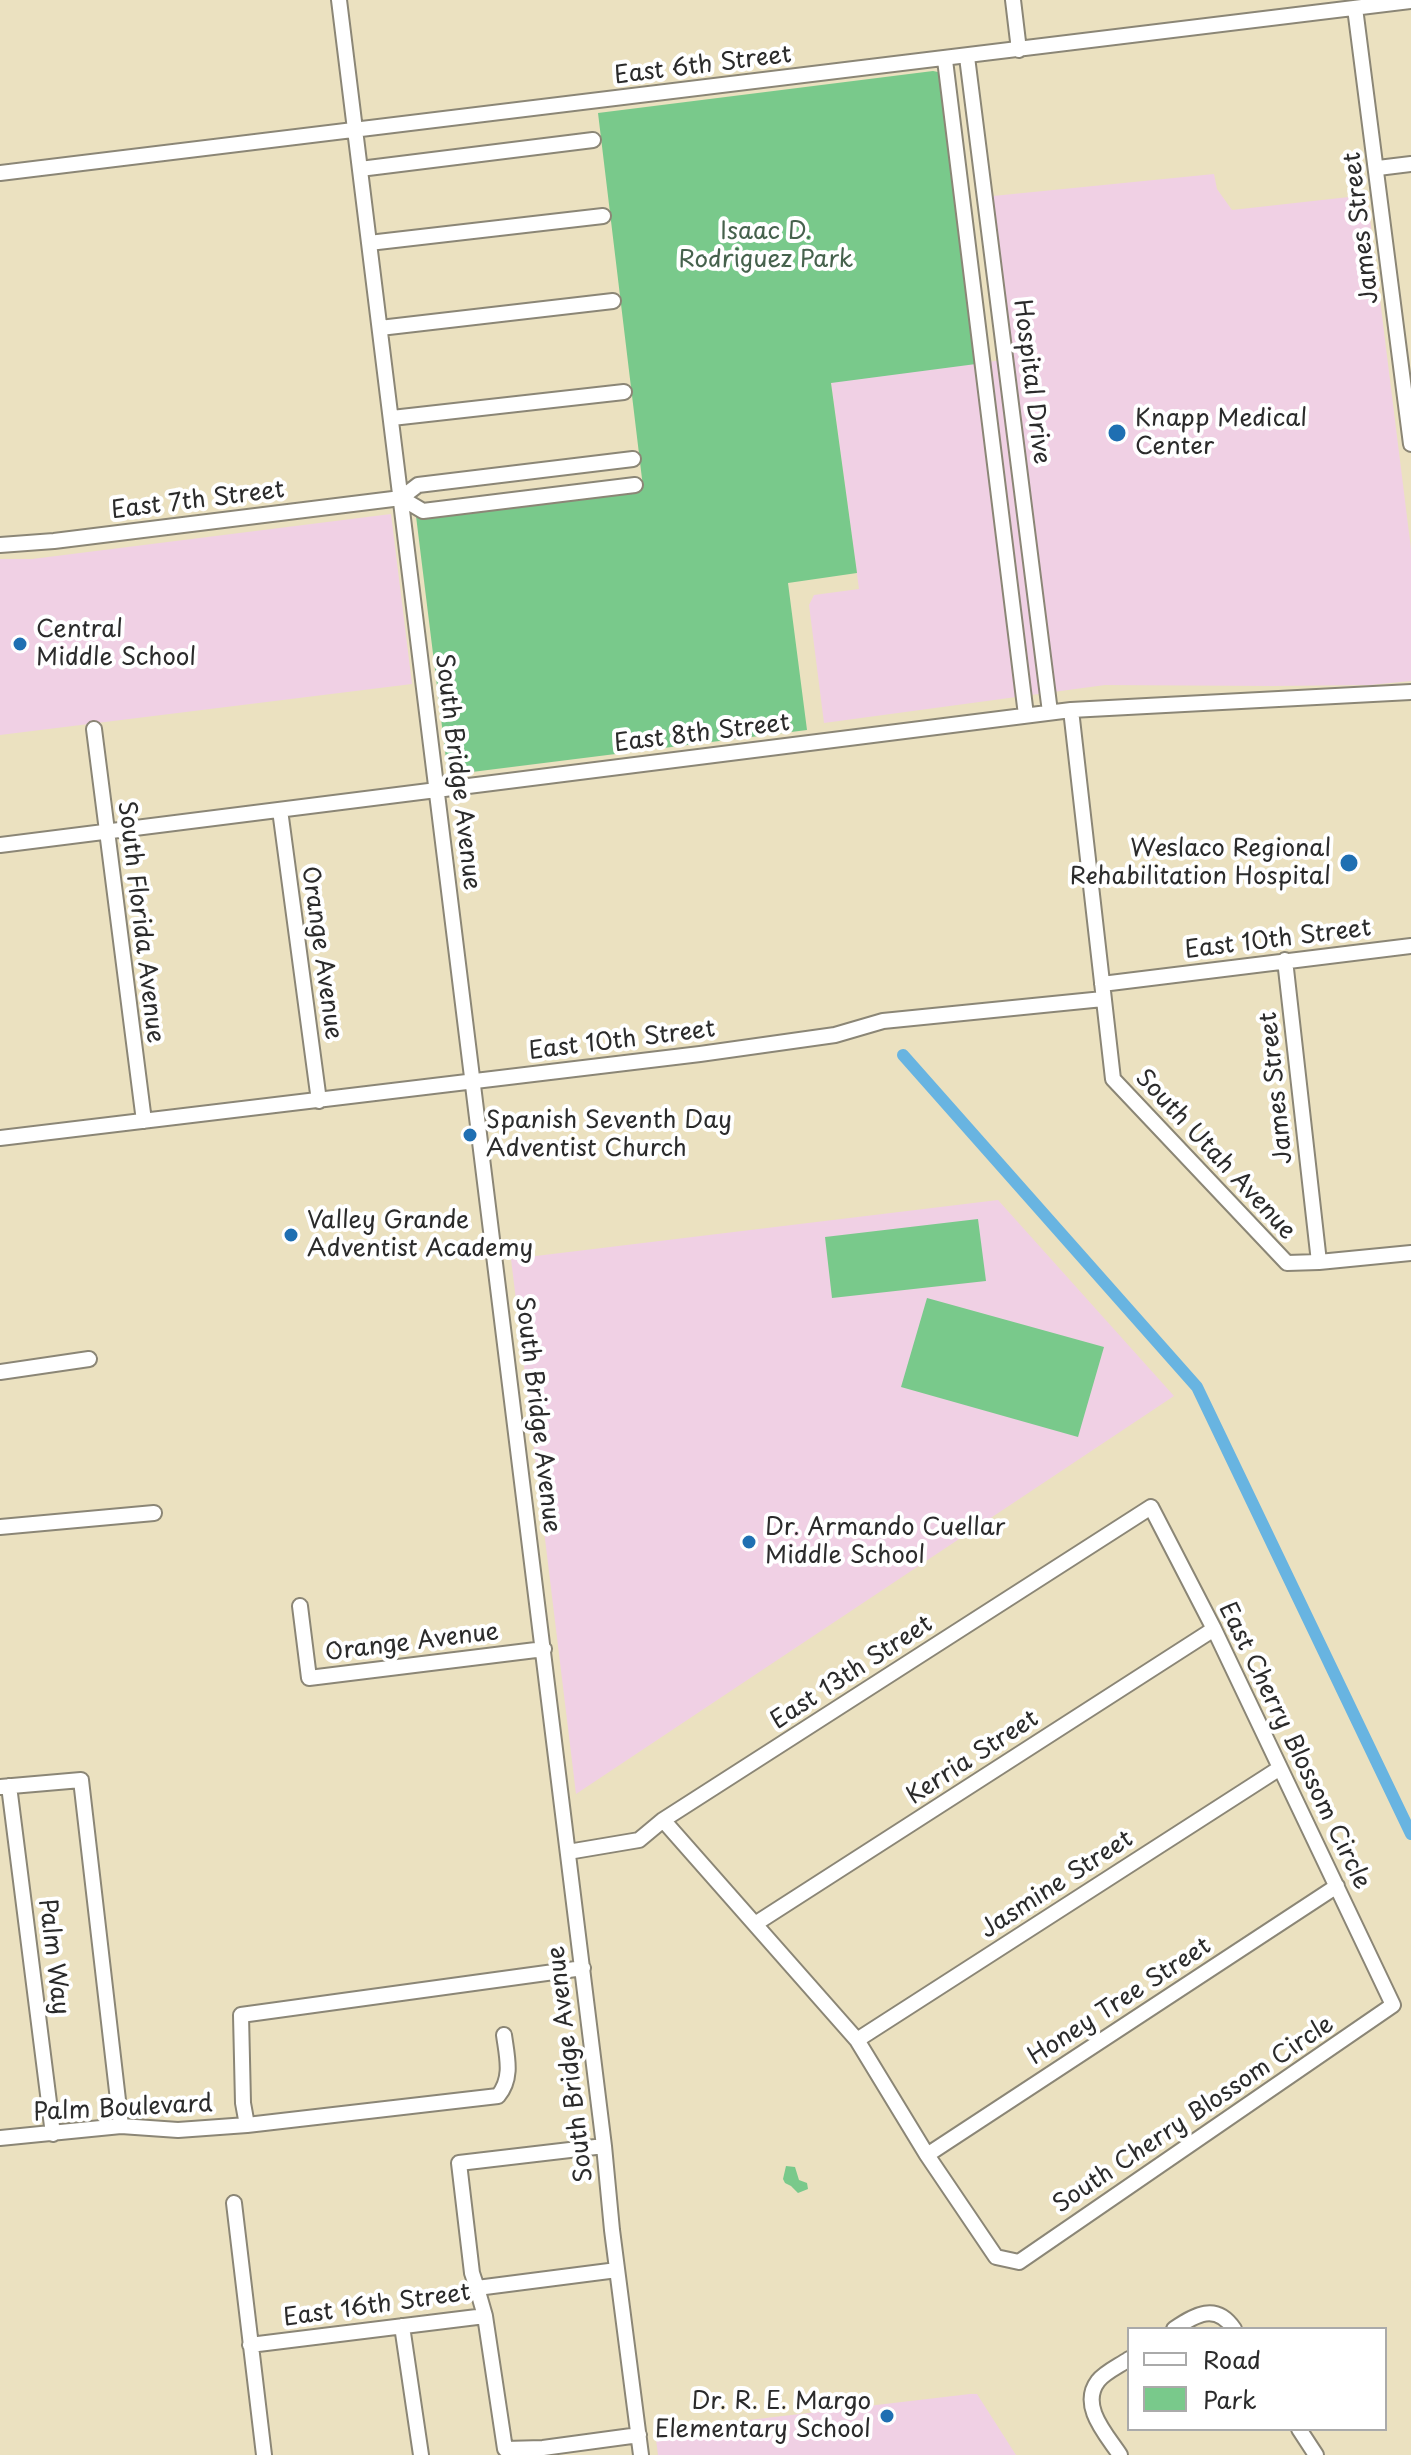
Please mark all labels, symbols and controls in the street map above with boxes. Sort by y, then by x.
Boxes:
street label: East 6th Street [613,41,793,91]
street label: James Street [1338,150,1386,306]
park label: Isaac D. Rodriguez Park [679,218,853,274]
street label: Hospital Drive [1007,298,1055,466]
place label: Knapp Medical Center [1135,405,1307,461]
marker: Knapp Medical Center [1106,422,1128,444]
street label: East 7th Street [110,476,286,526]
place label: Central Middle School [36,616,196,672]
marker: Central Middle School [11,635,29,653]
street label: South Bridge Avenue [428,652,486,892]
street label: East 8th Street [613,709,791,759]
street label: South Florida Avenue [111,799,169,1045]
place label: Weslaco Regional Rehabilitation Hospital [1070,835,1331,891]
marker: Weslaco Regional Rehabilitation Hospital [1338,852,1360,874]
street label: Orange Avenue [295,864,347,1042]
street label: East 10th Street [1183,914,1373,966]
street label: James Street [1255,1010,1299,1166]
street label: East 10th Street [527,1015,717,1067]
street label: South Utah Avenue [1129,1064,1301,1246]
place label: Spanish Seventh Day Adventist Church [486,1107,732,1163]
marker: Spanish Seventh Day Adventist Church [461,1126,479,1144]
place label: Valley Grande Adventist Academy [307,1207,533,1263]
marker: Valley Grande Adventist Academy [282,1226,300,1244]
street label: South Bridge Avenue [508,1295,566,1535]
place label: Dr. Armando Cuellar Middle School [765,1514,1005,1570]
marker: Dr. Armando Cuellar Middle School [740,1533,758,1551]
street label: East Cherry Blossom Circle [1212,1598,1376,1894]
street label: East 13th Street [766,1610,938,1736]
street label: Orange Avenue [323,1618,501,1668]
street label: Kerria Street [902,1705,1044,1811]
street label: Jasmine Street [975,1825,1139,1945]
street label: Palm Way [32,1897,74,2017]
street label: Honey Tree Street [1023,1932,1217,2072]
street label: South Bridge Avenue [542,1944,600,2184]
street label: South Cherry Blossom Circle [1048,2010,1340,2220]
street label: Palm Boulevard [33,2090,213,2128]
street label: East 16th Street [282,2279,472,2333]
legend [1127,2327,1387,2431]
text: Road [1203,2341,1261,2377]
text: Park [1203,2381,1257,2417]
place label: Dr. R. E. Margo Elementary School [655,2388,871,2444]
marker: Dr. R. E. Margo Elementary School [878,2407,896,2425]

